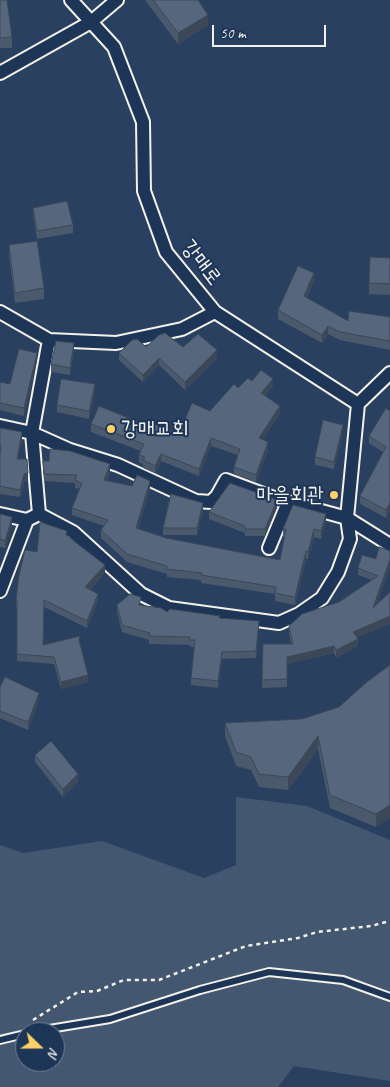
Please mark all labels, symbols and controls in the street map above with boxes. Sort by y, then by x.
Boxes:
scale bar [215,15,329,47]
text: 50 m [220,24,246,43]
street label: 강매로 [175,235,227,291]
place label: 강매교회 [121,416,189,442]
marker: 강매교회 [105,423,117,435]
place label: 마을회관 [256,482,324,508]
marker: 마을회관 [328,489,340,501]
north arrow [15,1022,65,1072]
text: N [44,1045,63,1060]

